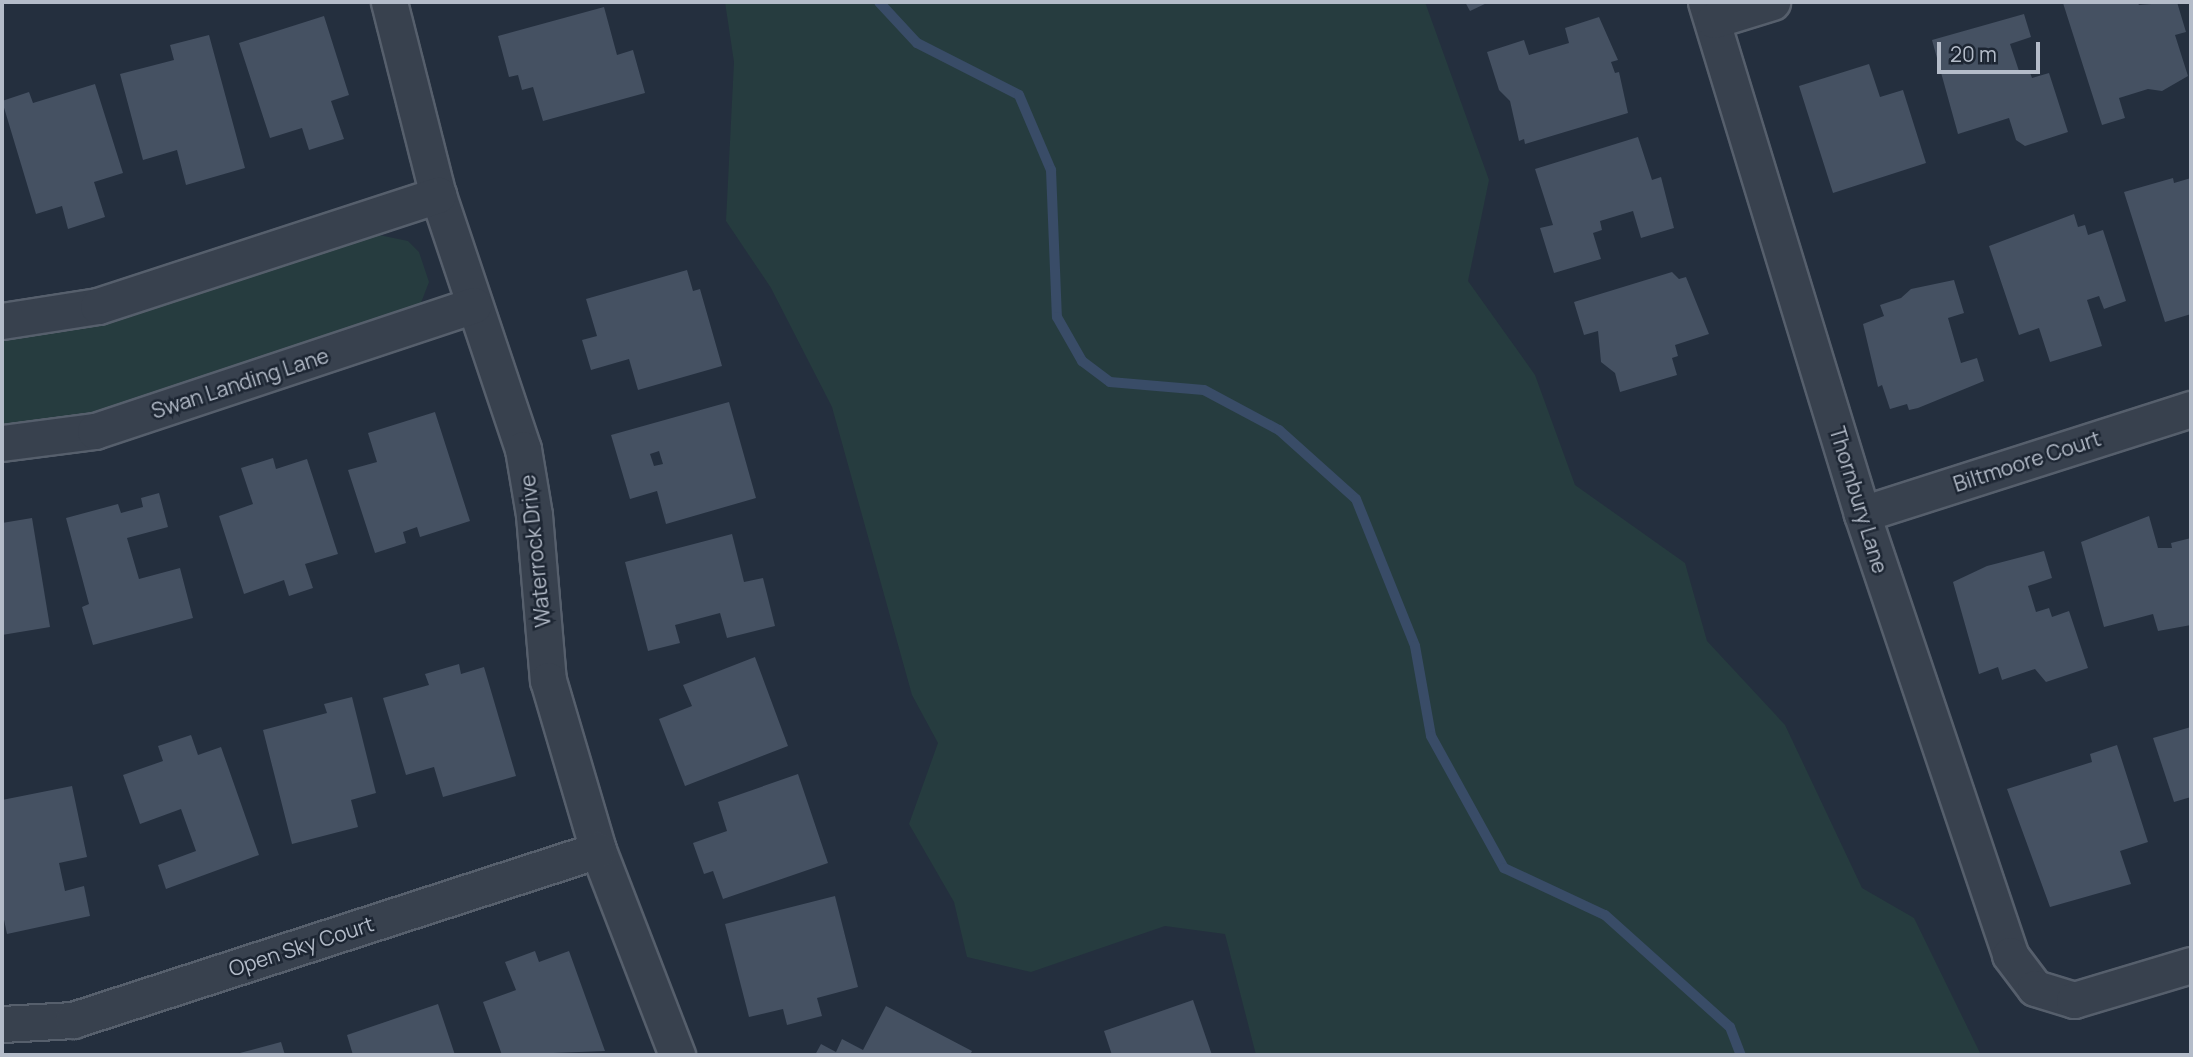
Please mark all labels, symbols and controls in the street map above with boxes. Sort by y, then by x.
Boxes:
scale bar [1941,28,2044,72]
text: 20 m [1950,40,1997,68]
street label: Swan Landing Lane [148,342,332,424]
street label: Thornbury Lane [1825,424,1893,576]
street label: Biltmoore Court [1950,425,2104,497]
street label: Waterrock Drive [514,473,556,629]
street label: Open Sky Court [225,911,377,981]

